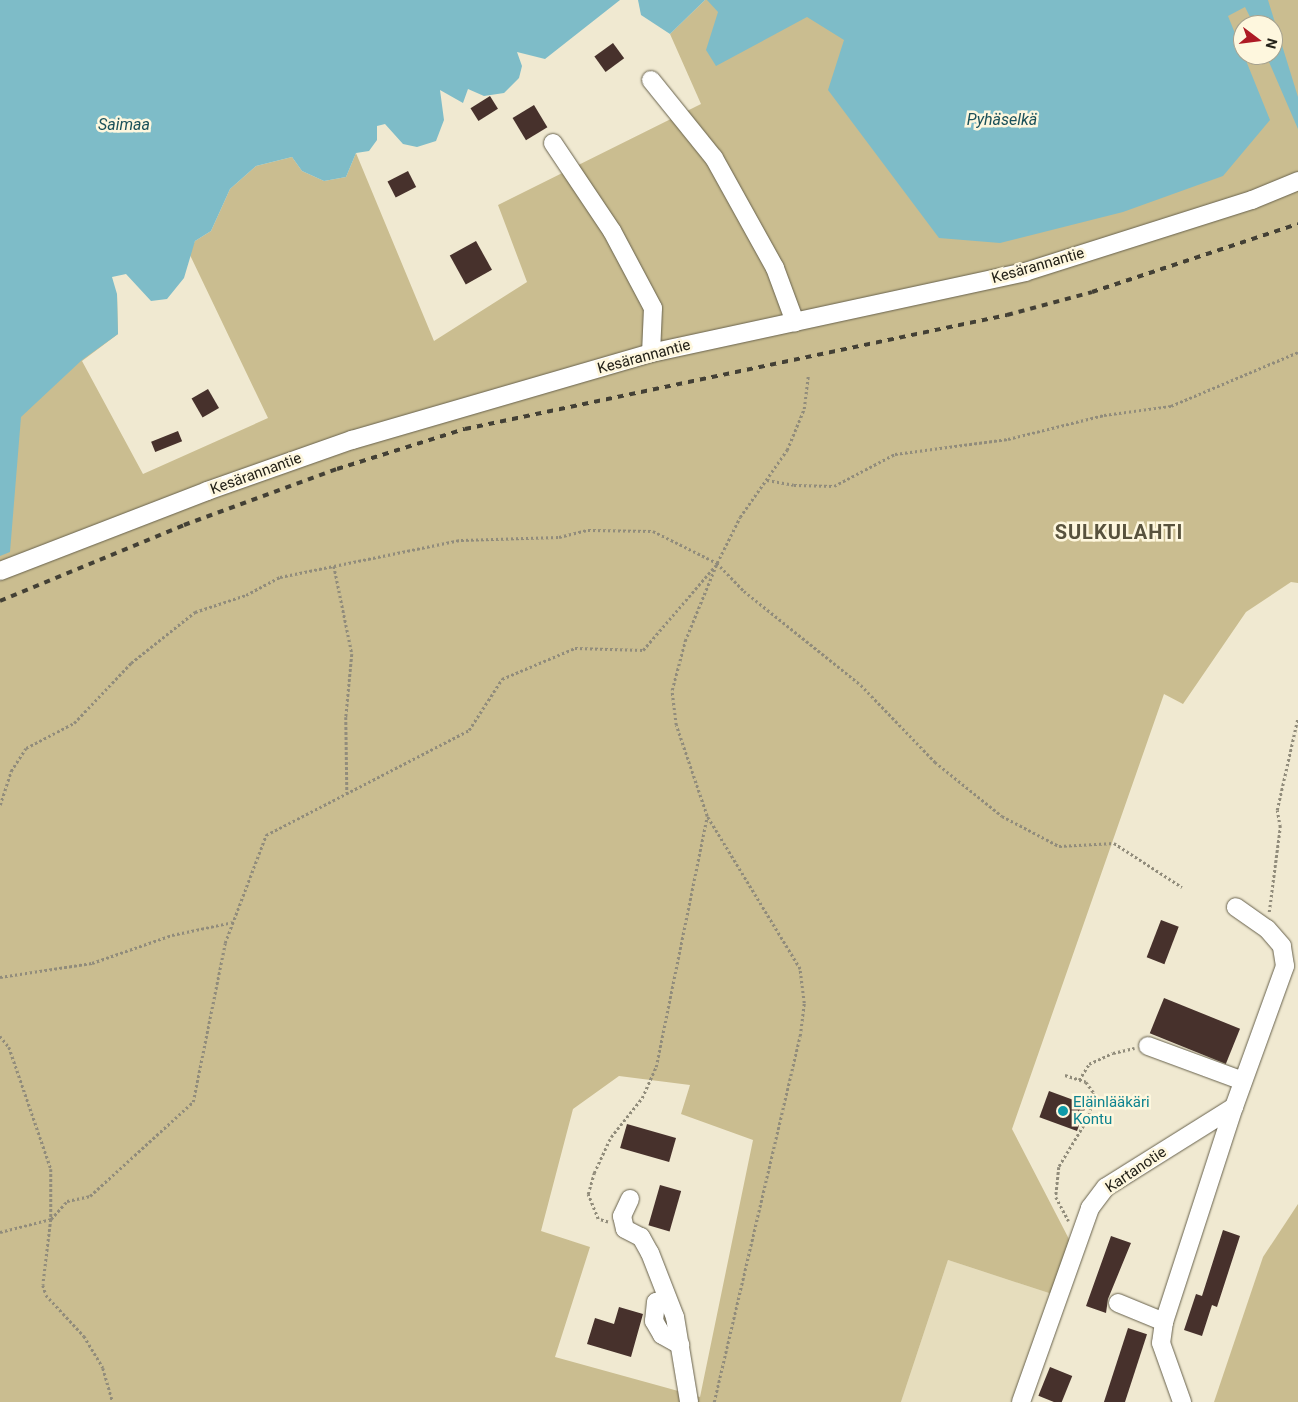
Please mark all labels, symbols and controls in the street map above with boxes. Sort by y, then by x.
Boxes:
north arrow [1233,15,1283,65]
text: N [1263,37,1281,50]
water label: Pyhäselkä [967,110,1037,130]
water label: Saimaa [98,115,150,135]
street label: Kesärannantie [990,244,1086,288]
street label: Kesärannantie [596,336,692,378]
street label: Kesärannantie [208,449,304,499]
district label: SULKULAHTI [1053,520,1185,544]
place label: Eläinlääkäri Kontu [1073,1093,1150,1128]
marker: Eläinlääkäri Kontu [1057,1105,1069,1117]
street label: Kartanotie [1102,1143,1170,1197]

